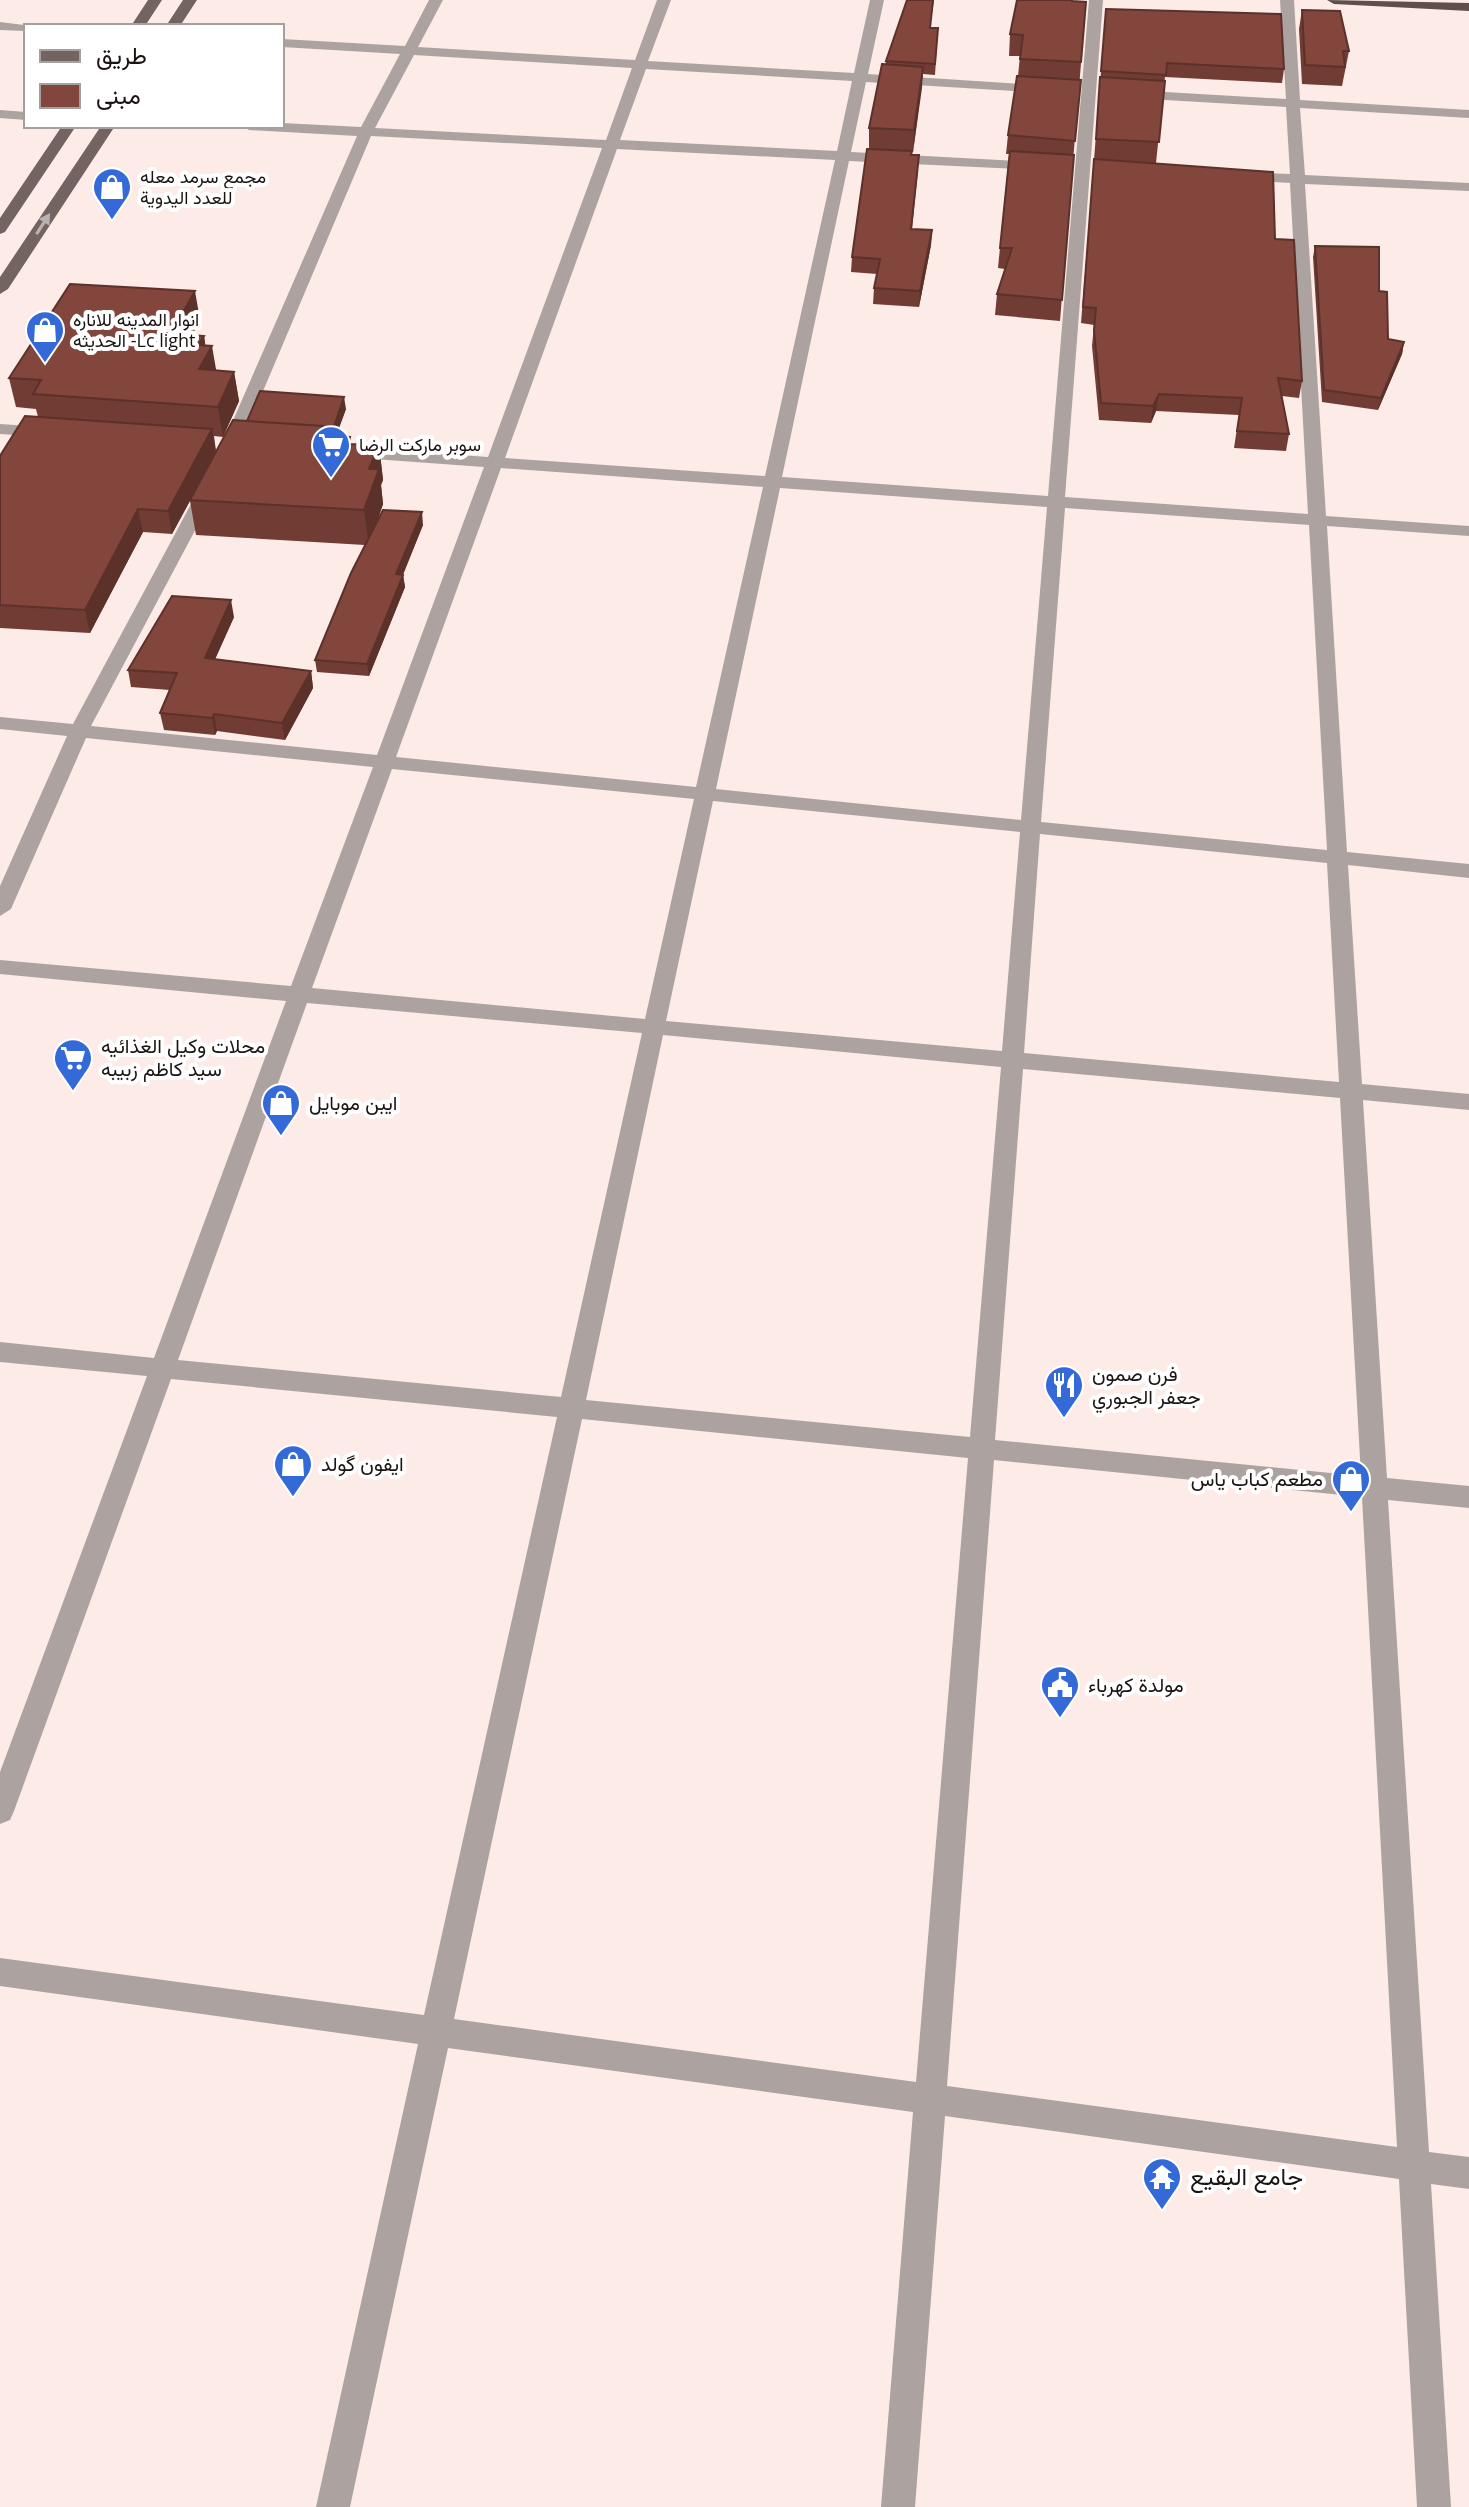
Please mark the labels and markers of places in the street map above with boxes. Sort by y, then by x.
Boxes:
place label: مجمع سرمد معله للعدد اليدوية [140,164,266,209]
shop icon: مجمع سرمد معله للعدد اليدوية [91,166,133,221]
place label: انوار المدينه للاناره الحديثه -Lc light [73,307,199,352]
shop icon: انوار المدينه للاناره الحديثه -Lc light [24,309,66,364]
supermarket icon: سوبر ماركت الرضا [310,424,352,479]
place label: سوبر ماركت الرضا [359,432,481,456]
place label: محلات وكيل الغذائيه سيد كاظم زبيبه [101,1032,265,1082]
supermarket icon: محلات وكيل الغذائيه سيد كاظم زبيبه [52,1037,94,1092]
shop icon: ايبن موبايل [260,1082,302,1137]
place label: ايبن موبايل [309,1089,397,1116]
place label: فرن صمون جعفر الجبوري [1092,1360,1201,1414]
restaurant icon: فرن صمون جعفر الجبوري [1043,1364,1085,1419]
shop icon: ايفون گولد [272,1443,314,1498]
place label: ايفون گولد [321,1450,404,1477]
shop icon: مطعم كباب ياس [1330,1458,1372,1513]
place label: مطعم كباب ياس [1191,1465,1323,1492]
public building icon: مولدة كهرباء [1039,1664,1081,1719]
place label: مولدة كهرباء [1088,1671,1184,1698]
temple icon: جامع البقيع [1141,2156,1183,2211]
place label: جامع البقيع [1190,2159,1303,2194]

